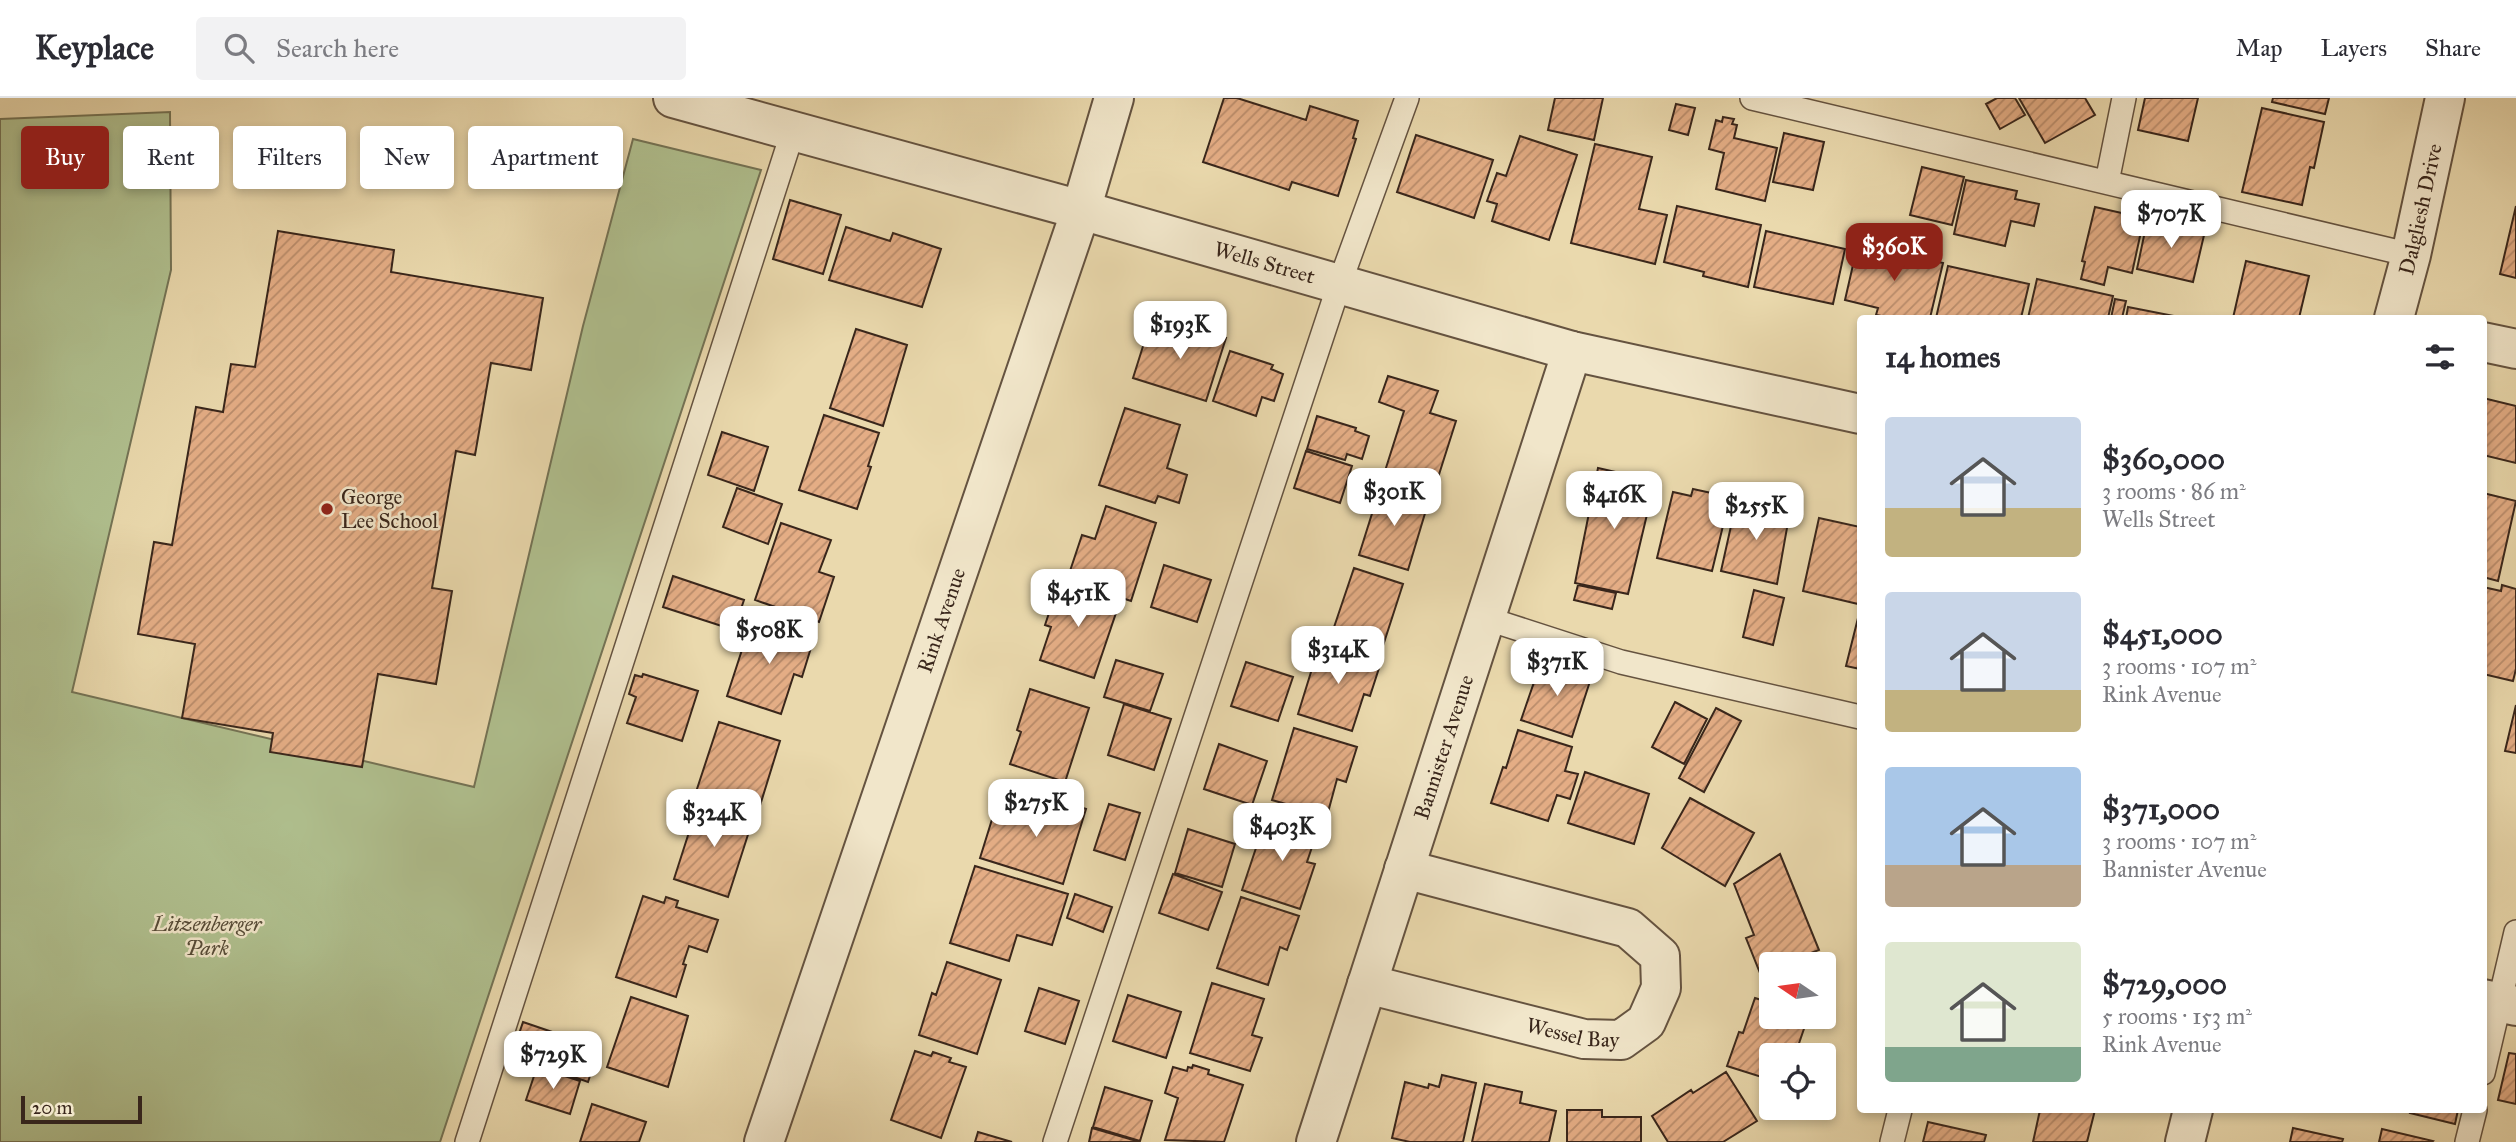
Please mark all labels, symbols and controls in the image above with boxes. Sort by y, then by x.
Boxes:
search box [196,17,686,80]
text: Keyplace [35,28,154,68]
icon: search [220,29,258,67]
text: Search here [276,32,399,64]
text: Map [2236,33,2283,63]
text: Layers [2321,33,2387,63]
text: Share [2425,33,2481,63]
chip: Buy [21,126,109,189]
chip: Rent [123,126,219,189]
chip: Filters [233,126,346,189]
chip: New [360,126,454,189]
chip: Apartment [468,126,623,189]
street label: Dalgliesh Drive [2393,141,2448,278]
pin: $707K [2122,190,2220,250]
text: $707K [2137,199,2205,227]
pin: $360K [1845,223,1943,283]
text: $360K [1862,232,1926,260]
street label: Wells Street [1211,236,1318,290]
pin: $193K [1131,302,1229,361]
text: $193K [1150,310,1210,338]
icon: filters [2421,338,2459,376]
text: 14 homes [1885,339,2000,375]
text: $360,000 [2102,441,2225,477]
icon: home [1941,445,2025,529]
pin: $301K [1345,468,1443,528]
pin: $416K [1565,472,1663,531]
text: $301K [1363,477,1425,505]
text: 3 rooms · 86 m² [2102,477,2246,505]
text: $416K [1582,480,1646,508]
pin: $255K [1707,482,1805,542]
place label: George Lee School [341,484,438,534]
text: $255K [1725,491,1787,519]
marker: George Lee School [319,501,335,517]
text: Wells Street [2102,505,2215,533]
street label: Rink Avenue [912,564,971,676]
pin: $451K [1029,570,1127,629]
text: $451K [1047,578,1109,606]
pin: $508K [720,606,818,666]
text: $508K [736,615,802,643]
text: $451,000 [2102,616,2223,652]
icon: home [1941,620,2025,704]
pin: $314K [1289,626,1387,686]
text: $314K [1307,635,1369,663]
pin: $371K [1508,638,1606,698]
text: $371K [1527,647,1587,675]
text: 3 rooms · 107 m² [2102,652,2256,680]
street label: Bannister Avenue [1408,671,1479,823]
text: Rink Avenue [2102,680,2222,708]
pin: $275K [987,780,1085,839]
text: $275K [1004,788,1068,816]
pin: $324K [665,790,763,849]
text: $371,000 [2102,791,2220,827]
icon: home [1941,795,2025,879]
text: $324K [682,798,746,826]
pin: $403K [1233,804,1331,863]
text: $403K [1249,812,1315,840]
text: 3 rooms · 107 m² [2102,827,2256,855]
text: Bannister Avenue [2102,855,2267,883]
park label: Litzenberger Park [152,911,263,961]
north arrow [1759,952,1836,1029]
map controls [1759,952,1836,1120]
text: $729,000 [2102,966,2227,1002]
icon: home [1941,970,2025,1054]
text: 5 rooms · 153 m² [2102,1002,2252,1030]
street label: Wessel Bay [1523,1012,1621,1053]
text: Rink Avenue [2102,1030,2222,1058]
pin: $729K [504,1032,602,1091]
text: $729K [520,1040,586,1068]
button: locate [1759,1043,1836,1120]
scale bar [21,1093,142,1125]
text: 20 m [32,1096,73,1119]

